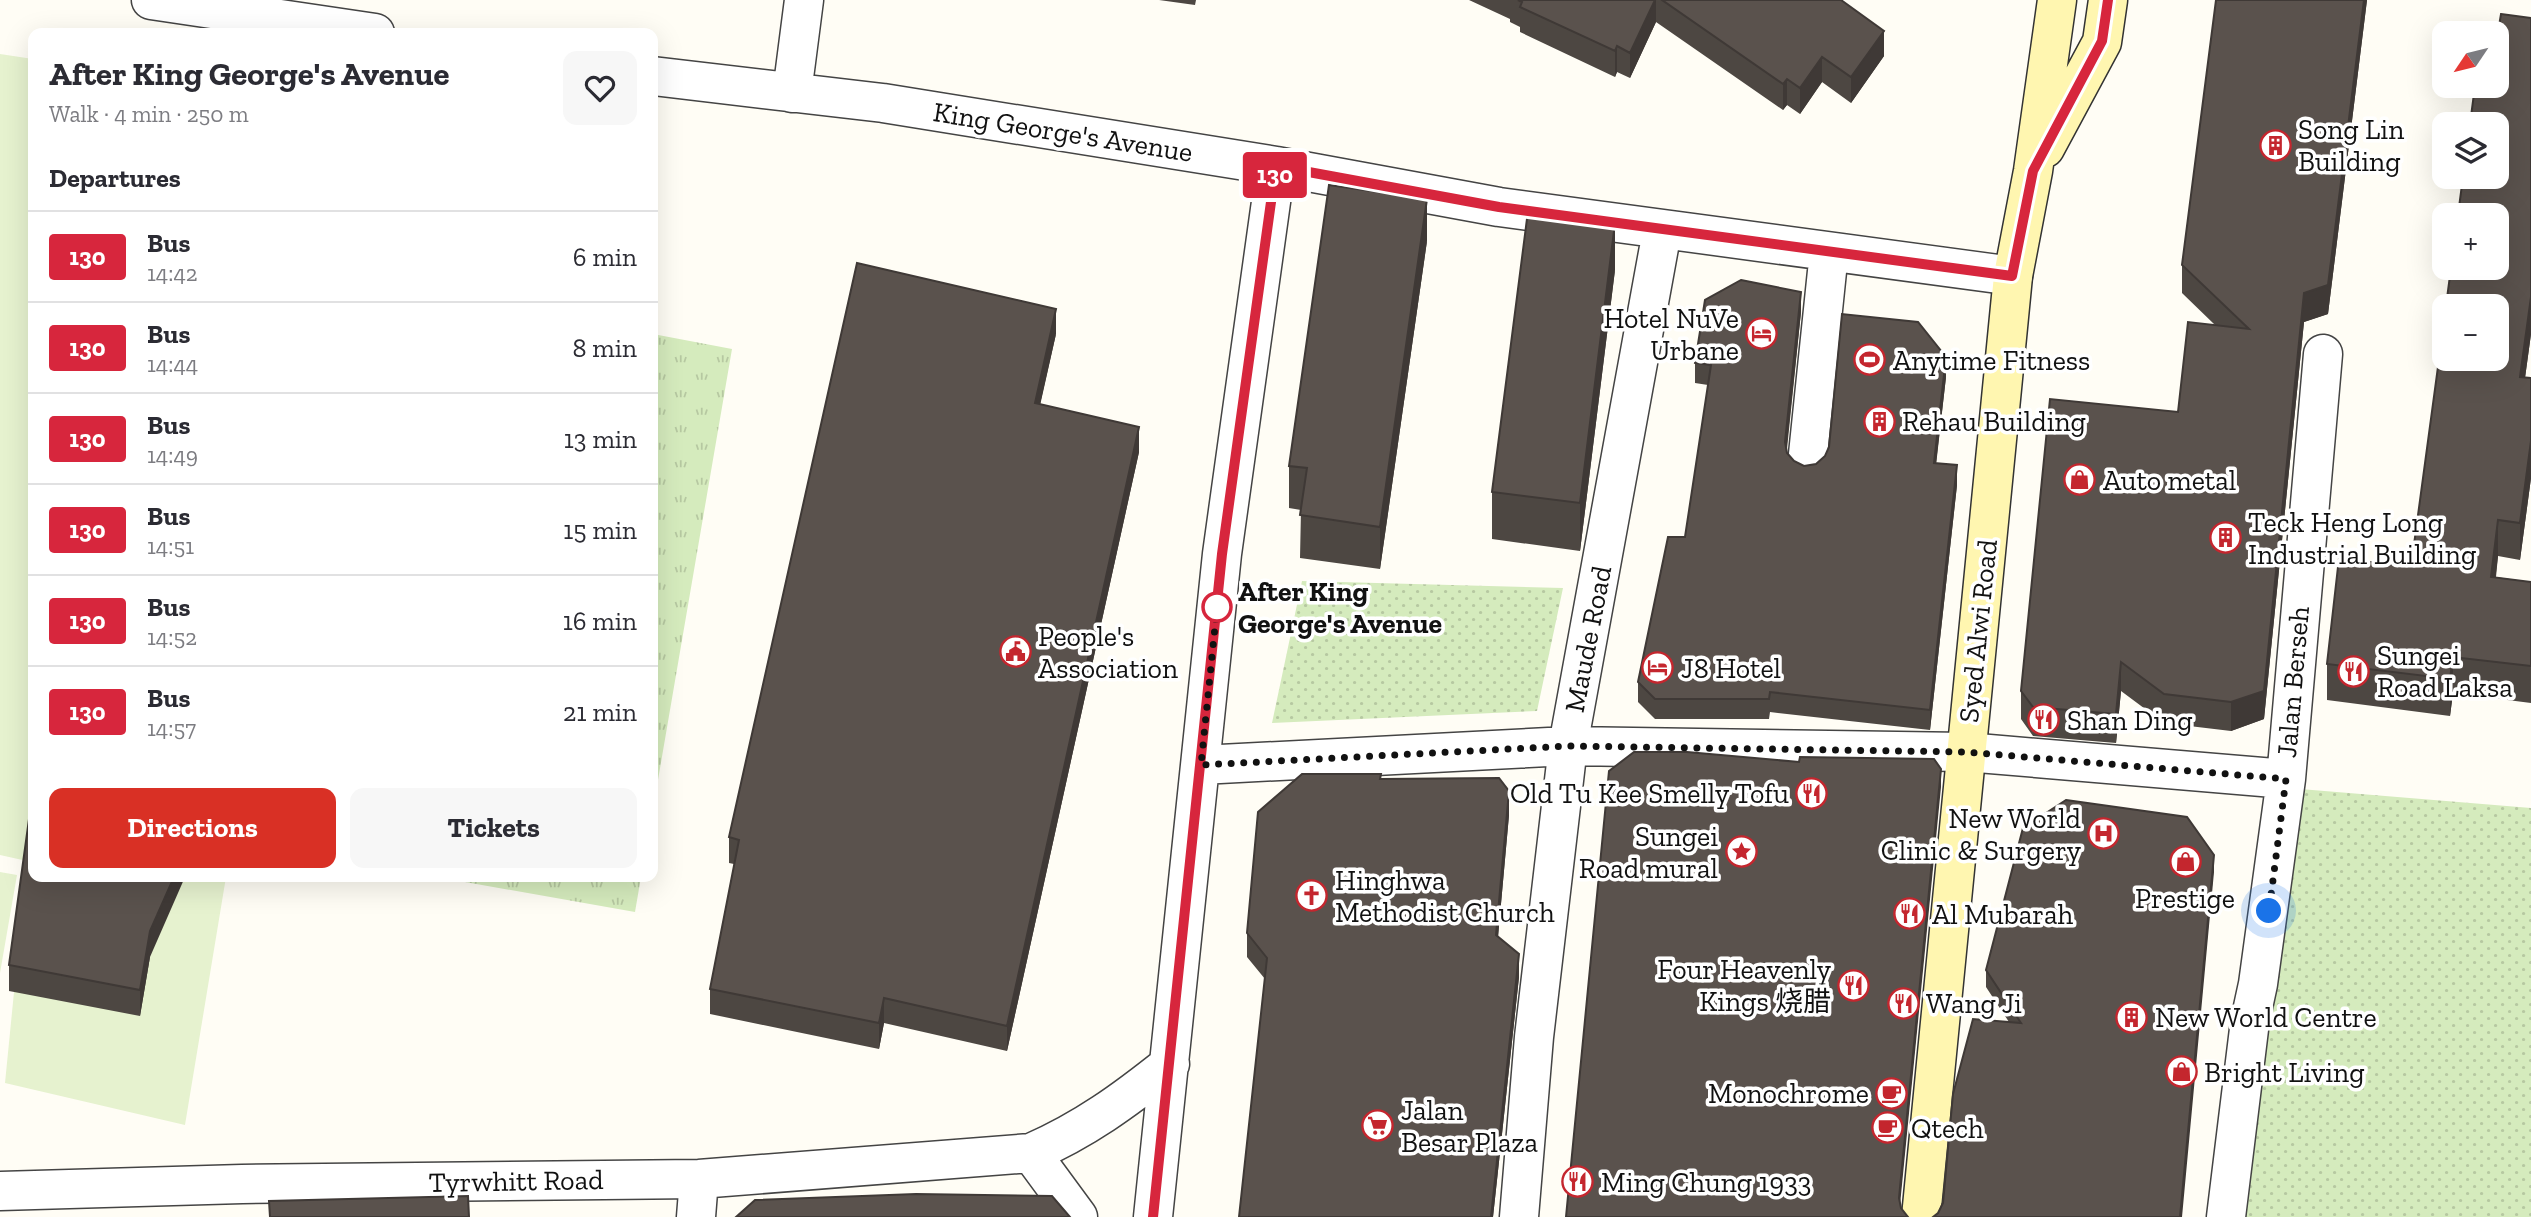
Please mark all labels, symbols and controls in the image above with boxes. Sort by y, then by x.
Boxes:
north arrow [2432,21,2510,98]
map controls [2432,21,2509,371]
button: heart [563,51,637,125]
text: After King George's Avenue [49,54,449,93]
street label: King George's Avenue [931,95,1195,169]
text: Walk · 4 min · 250 m [49,100,249,128]
button: layers [2432,112,2509,189]
place label: Song Lin Building [2298,113,2404,178]
building icon: Song Lin Building [2258,128,2292,162]
line badge: 130 [1235,152,1315,198]
text: 130 [1257,160,1293,189]
text: Departures [49,162,181,194]
button: + [2432,203,2509,280]
text: Bus [147,227,190,259]
text: 6 min [573,241,637,273]
text: 130 [69,242,106,271]
text: 14:42 [147,259,198,287]
button: − [2432,294,2509,371]
place label: Hotel NuVe Urbane [1603,302,1739,367]
hotel icon: Hotel NuVe Urbane [1745,317,1779,351]
text: Bus [147,318,190,350]
text: 8 min [572,332,637,364]
text: 130 [69,333,106,362]
sports icon: Anytime Fitness [1853,343,1887,377]
place label: Anytime Fitness [1893,344,2090,377]
text: 14:44 [147,350,198,378]
building icon: Rehau Building [1862,404,1896,438]
place label: Rehau Building [1902,405,2086,438]
text: Bus [147,409,190,441]
text: 13 min [564,423,637,455]
text: 130 [69,424,106,453]
text: 14:49 [147,441,198,469]
shop icon: Auto metal [2063,463,2097,497]
place label: Auto metal [2103,464,2236,497]
text: Bus [147,500,190,532]
place label: Teck Heng Long Industrial Building [2248,506,2476,571]
text: 15 min [563,514,637,546]
text: 130 [69,515,106,544]
building icon: Teck Heng Long Industrial Building [2208,521,2242,555]
text: 14:51 [147,532,194,560]
street label: Syed Alwi Road [1952,538,2004,724]
street label: Maude Road [1558,563,1618,715]
place label: After King George's Avenue [1238,575,1442,640]
text: Bus [147,591,190,623]
marker: After King George's Avenue [1202,592,1232,622]
text: 16 min [563,605,637,637]
street label: Jalan Berseh [2270,605,2316,759]
text: 130 [69,606,106,635]
place label: People's Association [1038,620,1178,685]
text: 14:52 [147,623,197,651]
public building icon: People's Association [998,635,1032,669]
place label: Sungei Road Laksa [2377,639,2513,704]
hotel icon: J8 Hotel [1641,651,1675,685]
place label: J8 Hotel [1681,652,1781,685]
restaurant icon: Sungei Road Laksa [2337,654,2371,688]
text: Bus [147,682,190,714]
text: 21 min [563,696,637,728]
text: 130 [69,697,106,726]
restaurant icon: Shan Ding [2027,703,2061,737]
place label: Shan Ding [2067,704,2193,737]
text: 14:57 [147,714,196,742]
restaurant icon: Old Tu Kee Smelly Tofu [1795,776,1829,810]
place label: Old Tu Kee Smelly Tofu [1510,777,1789,810]
button: Directions [49,788,336,868]
button: Tickets [350,788,637,868]
place label: New World Clinic & Surgery [1881,802,2082,867]
hospital icon: New World Clinic & Surgery [2087,817,2121,851]
place label: Sungei Road mural [1579,820,1718,885]
place icon: Sungei Road mural [1724,835,1758,869]
shop icon: Prestige [2168,844,2202,878]
place label: Hinghwa Methodist Church [1335,864,1555,929]
church icon: Hinghwa Methodist Church [1295,879,1329,913]
place label: Prestige [2135,882,2235,915]
your location [2251,893,2286,928]
restaurant icon: Al Mubarah [1892,897,1926,931]
place label: Al Mubarah [1932,898,2074,931]
place label: Four Heavenly Kings 烧腊 [1657,953,1832,1018]
restaurant icon: Four Heavenly Kings 烧腊 [1837,968,1871,1002]
restaurant icon: Wang Ji [1886,986,1920,1020]
place label: Wang Ji [1926,987,2022,1020]
building icon: New World Centre [2115,1000,2149,1034]
place label: New World Centre [2155,1001,2377,1034]
shop icon: Bright Living [2164,1055,2198,1089]
place label: Bright Living [2204,1056,2365,1089]
cafe icon: Monochrome [1875,1076,1909,1110]
place label: Monochrome [1708,1077,1869,1110]
place label: Jalan Besar Plaza [1401,1094,1539,1159]
supermarket icon: Jalan Besar Plaza [1361,1109,1395,1143]
cafe icon: Qtech [1871,1111,1905,1145]
place label: Qtech [1911,1112,1984,1145]
street label: Tyrwhitt Road [428,1163,604,1199]
restaurant icon: Ming Chung 1933 [1561,1165,1595,1199]
place label: Ming Chung 1933 [1601,1166,1812,1199]

